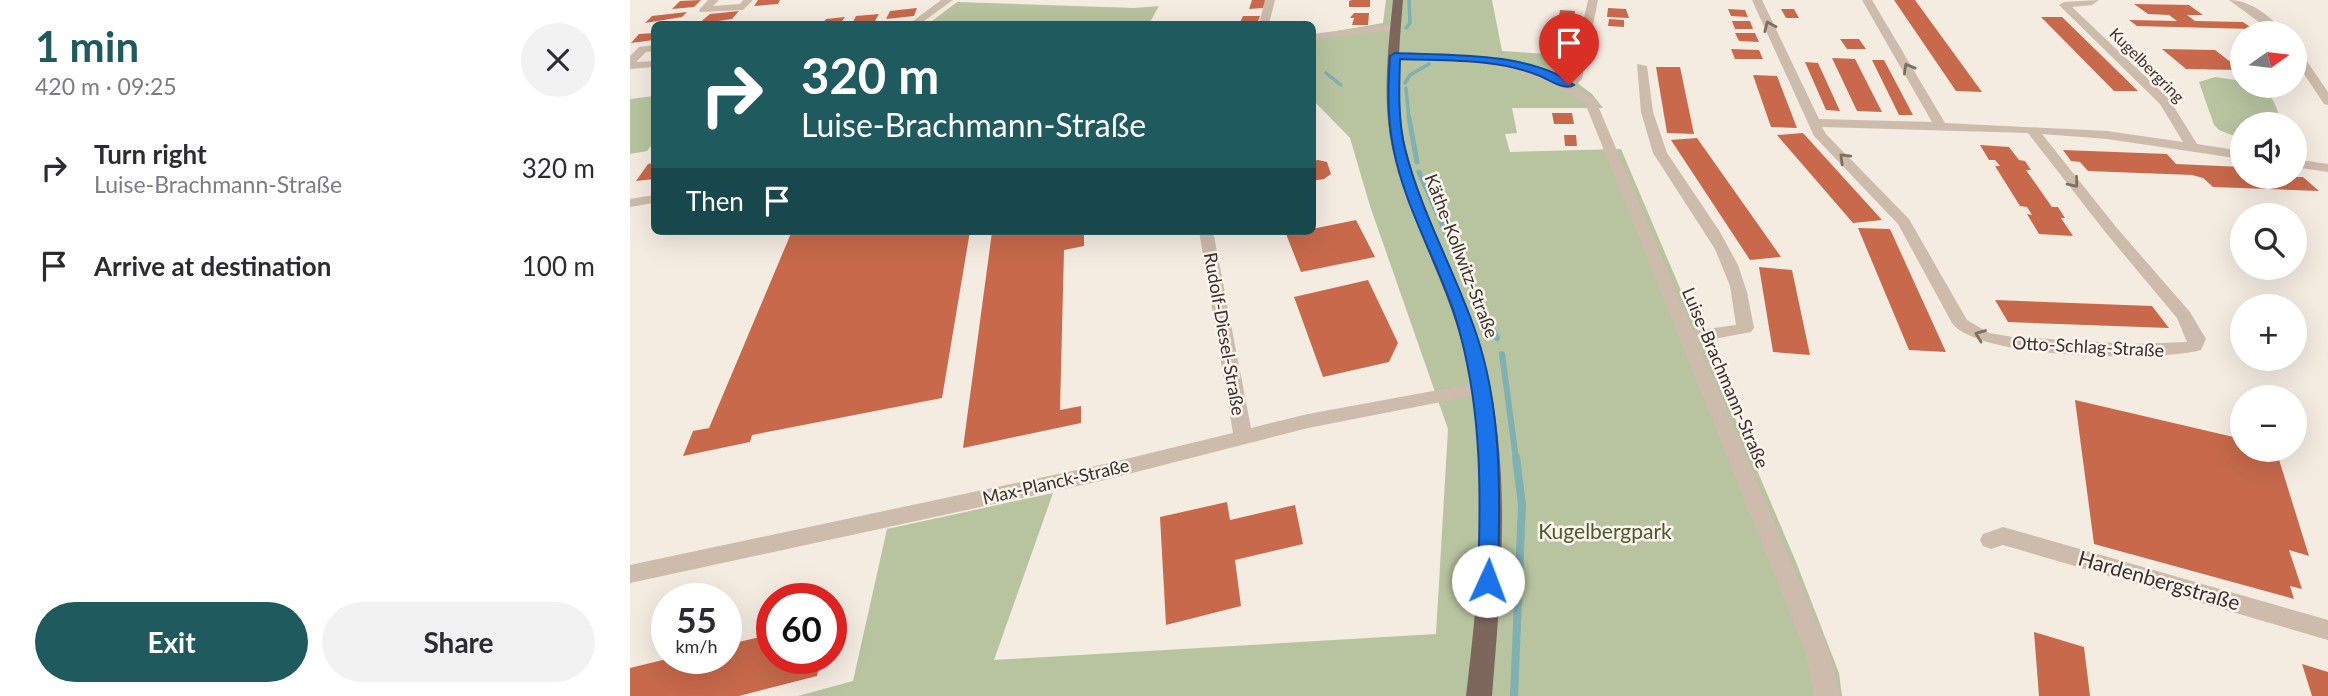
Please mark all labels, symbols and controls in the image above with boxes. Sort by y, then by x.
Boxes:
pin [1539,13,1599,85]
text: 1 min [35,21,139,71]
one-way arrow [1763,21,1777,33]
north arrow [2230,21,2306,98]
map controls [2230,21,2307,462]
button: close [521,23,595,97]
street label: Kugelbergring [2106,23,2189,106]
icon: arrive [1550,24,1588,62]
text: 320 m [801,46,939,104]
icon: right [686,49,777,140]
one-way arrow [1903,62,1916,75]
text: 420 m · 09:25 [35,72,177,100]
text: Luise-Brachmann-Straße [801,105,1146,144]
button: sound [2230,112,2307,189]
text: Turn right [94,138,207,170]
icon: right [35,149,73,187]
text: 320 m [522,152,595,184]
one-way arrow [1839,154,1852,167]
text: Luise-Brachmann-Straße [94,170,342,198]
street label: Käthe-Kollwitz-Straße [1420,170,1503,341]
one-way arrow [2065,176,2078,188]
icon: arrive [758,182,796,220]
text: Then [686,185,744,217]
button: search [2230,203,2307,280]
icon: arrive [35,247,73,285]
text: Arrive at destination [94,250,331,282]
text: 100 m [522,250,595,282]
street label: Rudolf-Diesel-Straße [1200,251,1250,417]
street label: Luise-Brachmann-Straße [1678,284,1774,471]
button: + [2230,294,2307,371]
one-way arrow [1975,330,1987,344]
street label: Otto-Schlag-Straße [2011,331,2165,361]
button: − [2230,385,2307,462]
street label: Max-Planck-Straße [980,453,1131,509]
park label: Kugelbergpark [1538,518,1672,543]
position arrow [1451,544,1525,618]
street label: Hardenbergstraße [2076,545,2243,615]
speed limit sign: 60 [756,583,847,674]
text: 55 [676,598,717,640]
button: Exit [35,602,308,682]
button: Share [322,602,595,682]
text: km/h [675,635,718,657]

